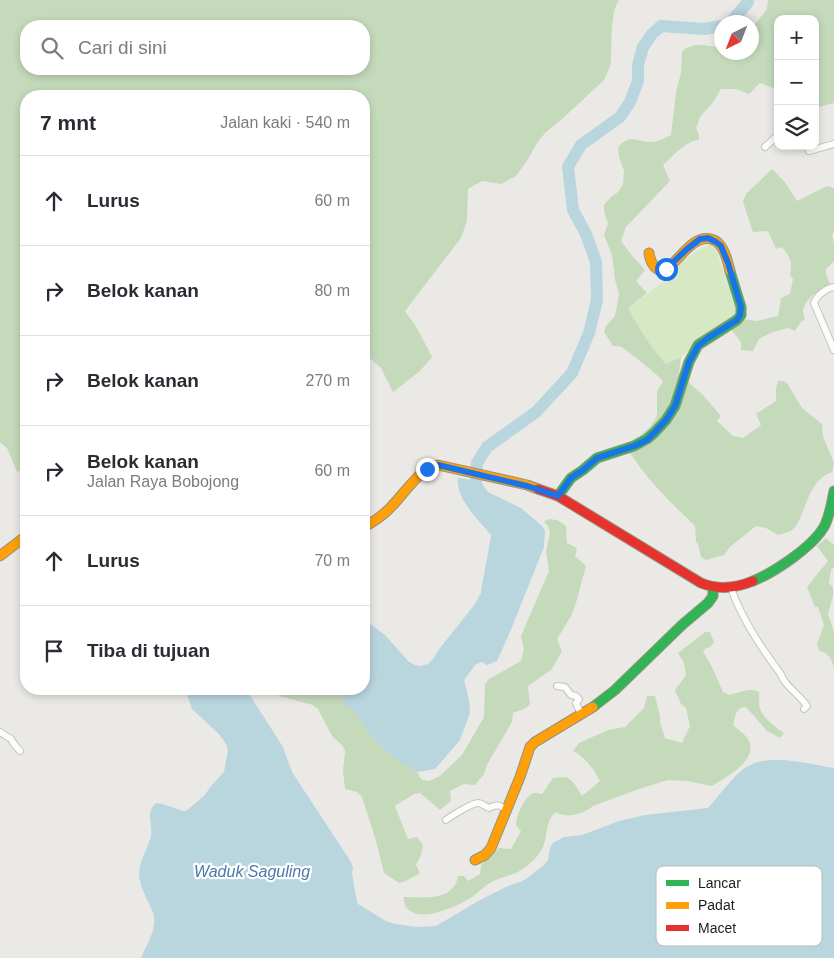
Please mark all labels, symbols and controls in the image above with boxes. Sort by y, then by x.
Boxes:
north arrow [714,15,759,60]
map controls [774,15,819,150]
button: + [774,15,819,60]
search box [20,20,370,75]
icon: search [38,34,66,62]
text: Cari di sini [78,37,167,58]
button: − [774,60,819,105]
button: layers [774,105,819,150]
text: 7 mnt [40,111,96,134]
text: Jalan kaki · 540 m [220,114,350,131]
icon: ahead [40,187,68,215]
text: Lurus [87,190,140,211]
text: 60 m [314,192,350,209]
route start [655,258,678,281]
icon: right [40,277,68,305]
text: Belok kanan [87,280,199,301]
text: 80 m [314,282,350,299]
icon: right [40,367,68,395]
text: Belok kanan [87,370,199,391]
text: 270 m [306,372,350,389]
text: Belok kanan [87,451,199,472]
icon: right [40,457,68,485]
route end [416,458,439,481]
text: 60 m [314,462,350,479]
text: Jalan Raya Bobojong [87,473,239,490]
icon: ahead [40,547,68,575]
text: Lurus [87,550,140,571]
text: 70 m [314,552,350,569]
icon: arrive [40,637,68,665]
text: Tiba di tujuan [87,640,210,661]
water label: Waduk Saguling [194,863,310,880]
legend [656,866,822,946]
text: Lancar [698,875,741,891]
text: Padat [698,897,735,913]
text: Macet [698,920,736,936]

